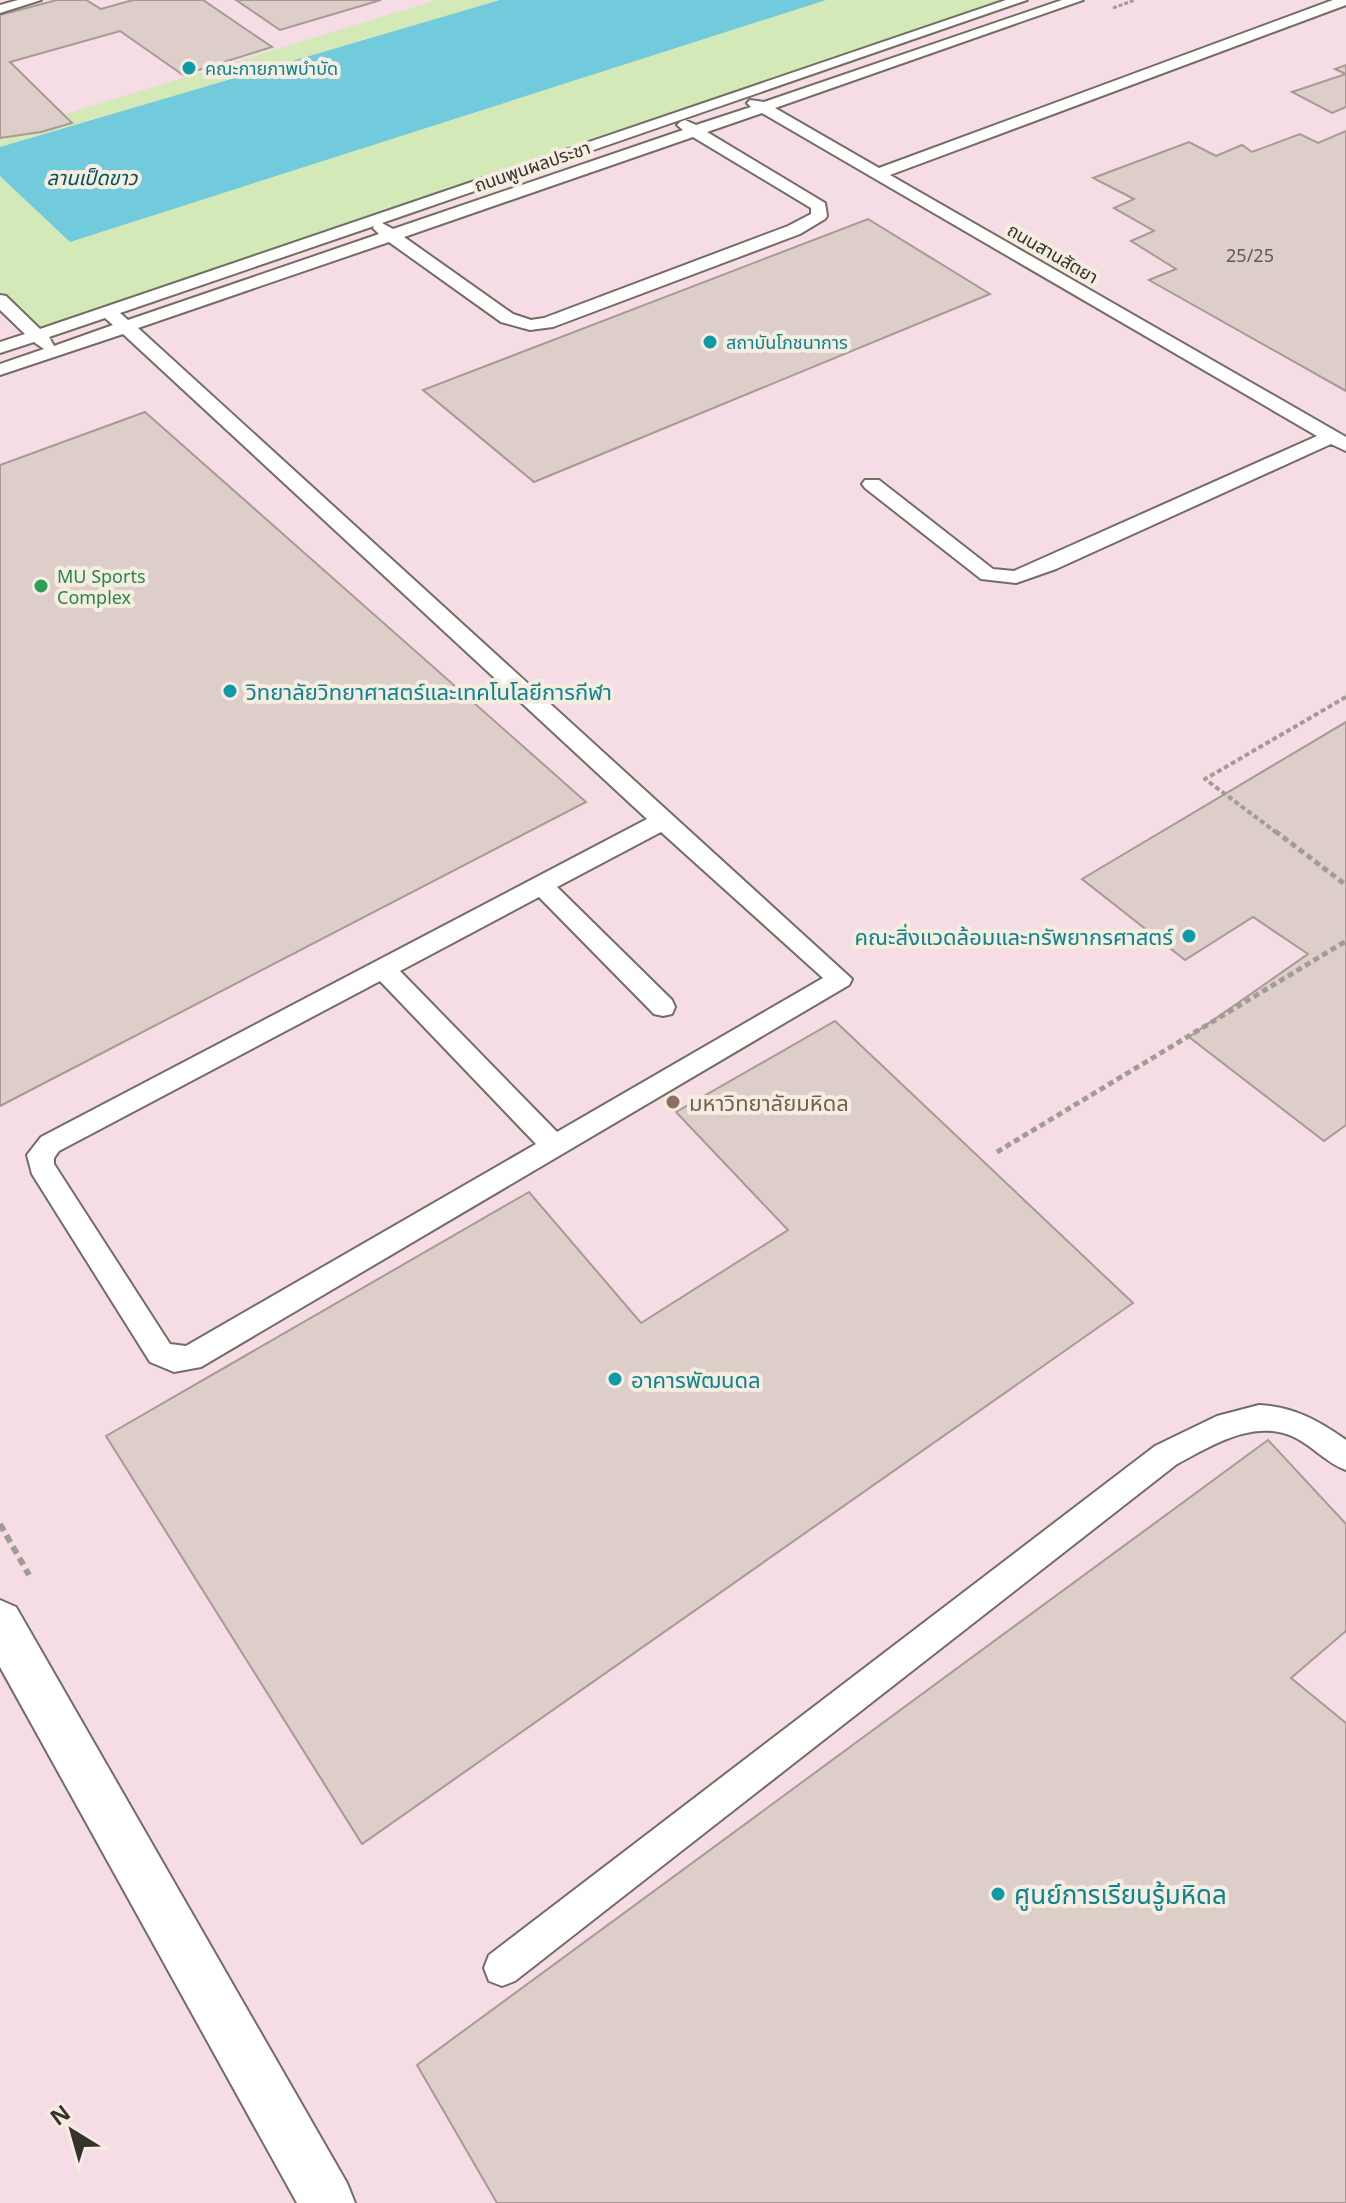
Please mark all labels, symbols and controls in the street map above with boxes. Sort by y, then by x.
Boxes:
place label: คณะกายภาพบำบัด [205,56,338,80]
marker: คณะกายภาพบำบัด [180,59,198,77]
street label: ถนนพูนผลประชา [471,135,594,198]
water label: ลานเป็ดขาว [47,164,139,191]
street label: ถนนสานสัตยา [1003,217,1103,289]
house number: 25/25 [1226,243,1274,267]
place label: สถาบันโภชนาการ [726,330,848,354]
marker: สถาบันโภชนาการ [701,333,719,351]
place label: MU Sports Complex [57,564,146,609]
marker: MU Sports Complex [32,577,50,595]
place label: วิทยาลัยวิทยาศาสตร์และเทคโนโลยีการกีฬา [245,676,612,706]
marker: วิทยาลัยวิทยาศาสตร์และเทคโนโลยีการกีฬา [221,682,239,700]
place label: คณะสิ่งแวดล้อมและทรัพยากรศาสตร์ [855,921,1174,951]
marker: คณะสิ่งแวดล้อมและทรัพยากรศาสตร์ [1180,927,1198,945]
place label: มหาวิทยาลัยมหิดล [689,1087,849,1117]
marker: มหาวิทยาลัยมหิดล [664,1093,682,1111]
place label: อาคารพัฒนดล [631,1364,761,1394]
marker: อาคารพัฒนดล [606,1370,624,1388]
place label: ศูนย์การเรียนรู้มหิดล [1014,1876,1227,1912]
marker: ศูนย์การเรียนรู้มหิดล [989,1885,1007,1903]
north arrow [32,2091,112,2171]
text: N [43,2097,76,2132]

